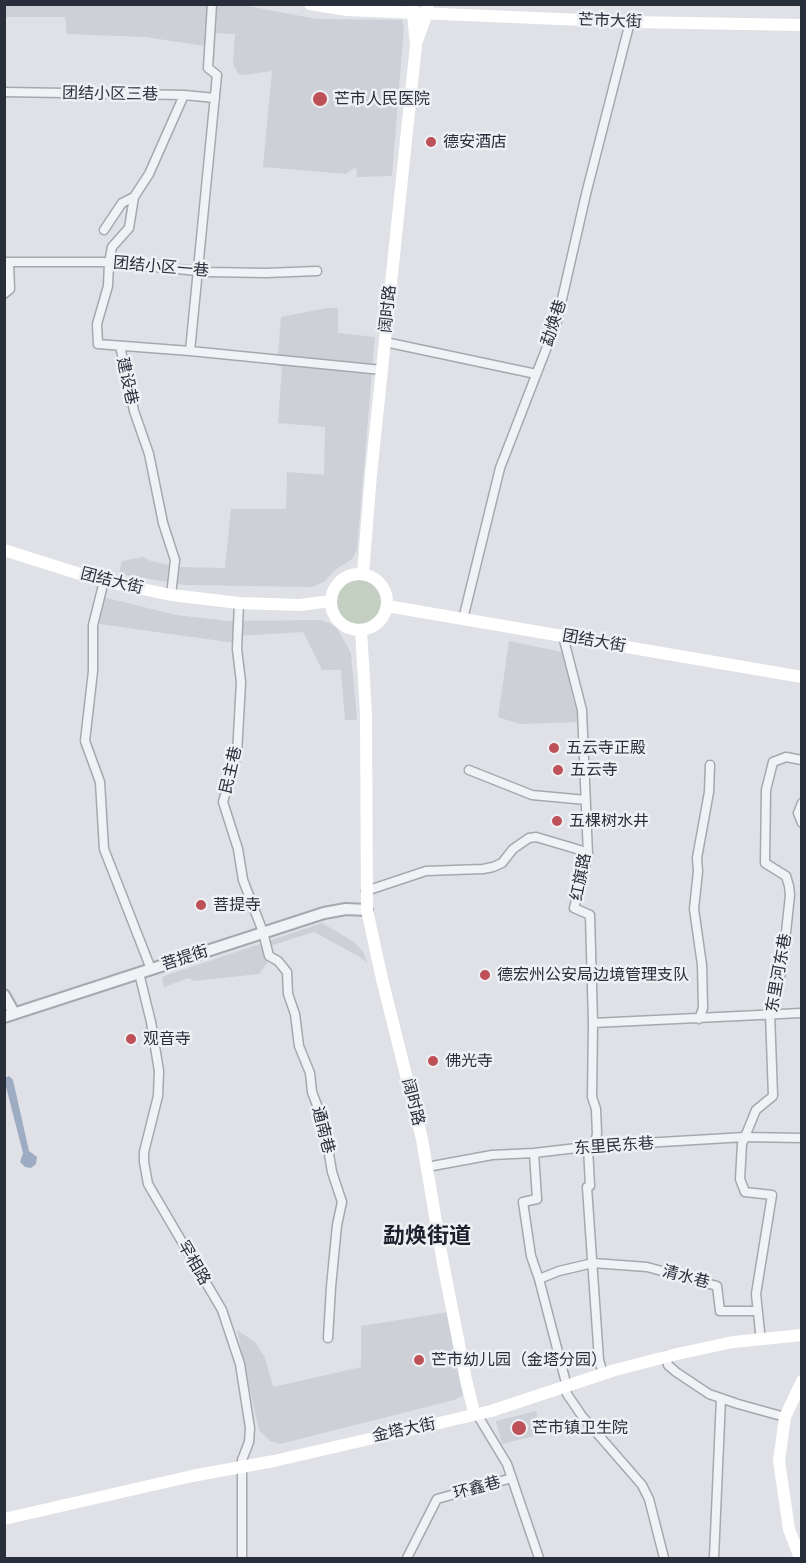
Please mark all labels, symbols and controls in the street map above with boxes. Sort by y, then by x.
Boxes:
street label: 芒市大街 [578,10,642,32]
street label: 团结小区三巷 [62,84,158,104]
place label: 芒市人民医院 [334,89,430,109]
marker: 芒市人民医院 [311,90,329,108]
place label: 德安酒店 [443,132,507,152]
marker: 德安酒店 [424,135,438,149]
street label: 团结小区一巷 [112,253,210,281]
street label: 阔时路 [376,284,400,334]
street label: 勐焕巷 [537,297,571,349]
street label: 建设巷 [113,356,141,406]
street label: 团结大街 [79,564,145,598]
street label: 团结大街 [561,626,627,656]
place label: 五云寺正殿 [566,738,646,758]
marker: 五云寺正殿 [547,741,561,755]
street label: 民主巷 [216,744,246,796]
place label: 五云寺 [570,760,618,780]
marker: 五云寺 [551,763,565,777]
place label: 五棵树水井 [569,811,649,831]
marker: 五棵树水井 [550,814,564,828]
street label: 红旗路 [567,852,595,902]
place label: 菩提寺 [213,895,261,915]
marker: 菩提寺 [194,898,208,912]
street label: 东里河东巷 [763,932,795,1014]
street label: 菩提街 [159,941,211,975]
place label: 德宏州公安局边境管理支队 [497,965,689,985]
marker: 德宏州公安局边境管理支队 [478,968,492,982]
place label: 观音寺 [143,1029,191,1049]
marker: 观音寺 [124,1032,138,1046]
place label: 佛光寺 [445,1051,493,1071]
marker: 佛光寺 [426,1054,440,1068]
street label: 阔时路 [398,1076,428,1128]
street label: 通南巷 [308,1104,338,1156]
street label: 东里民东巷 [573,1134,655,1158]
district label: 勐焕街道 [383,1223,471,1249]
street label: 罕相路 [174,1237,214,1289]
street label: 清水巷 [660,1262,712,1292]
place label: 芒市幼儿园（金塔分园） [431,1350,607,1370]
marker: 芒市幼儿园（金塔分园） [412,1353,426,1367]
street label: 金塔大街 [371,1414,437,1446]
place label: 芒市镇卫生院 [532,1418,628,1438]
marker: 芒市镇卫生院 [510,1419,528,1437]
street label: 环鑫巷 [451,1473,503,1503]

